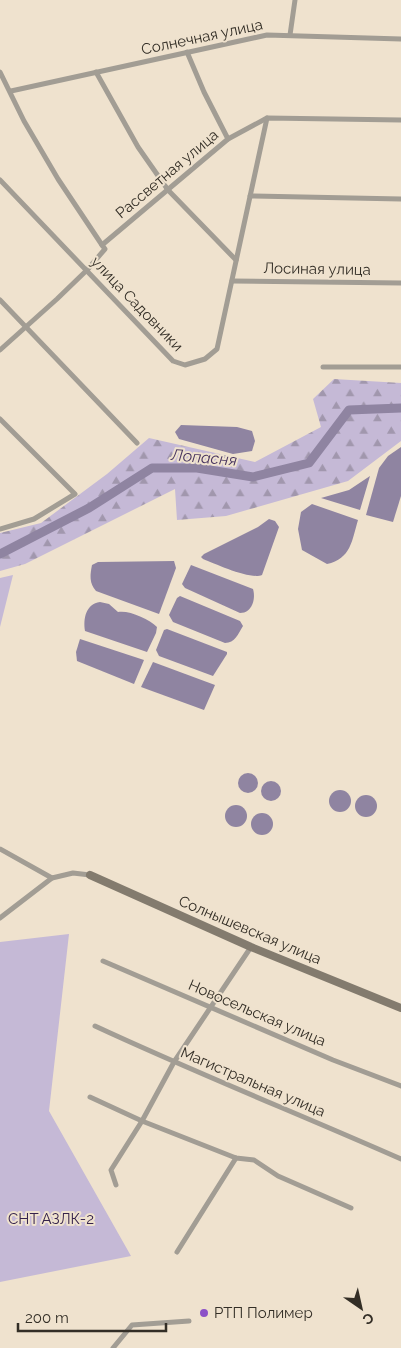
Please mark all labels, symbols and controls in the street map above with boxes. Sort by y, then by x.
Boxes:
street label: Солнечная улица [140,15,264,59]
street label: Рассветная улица [112,126,222,222]
street label: улица Садовники [87,253,187,355]
street label: Лосиная улица [263,259,371,279]
water label: Лопасня [169,445,238,470]
street label: Солнышевская улица [176,892,324,968]
street label: Новосельская улица [186,976,328,1050]
street label: Магистральная улица [178,1043,328,1121]
park label: СНТ АЗЛК-2 [8,1210,94,1228]
north arrow [336,1283,386,1333]
scale bar [18,1300,165,1332]
place label: РТП Полимер [214,1304,313,1322]
marker: РТП Полимер [198,1307,210,1319]
text: 200 m [25,1309,69,1327]
text: С [359,1309,377,1328]

